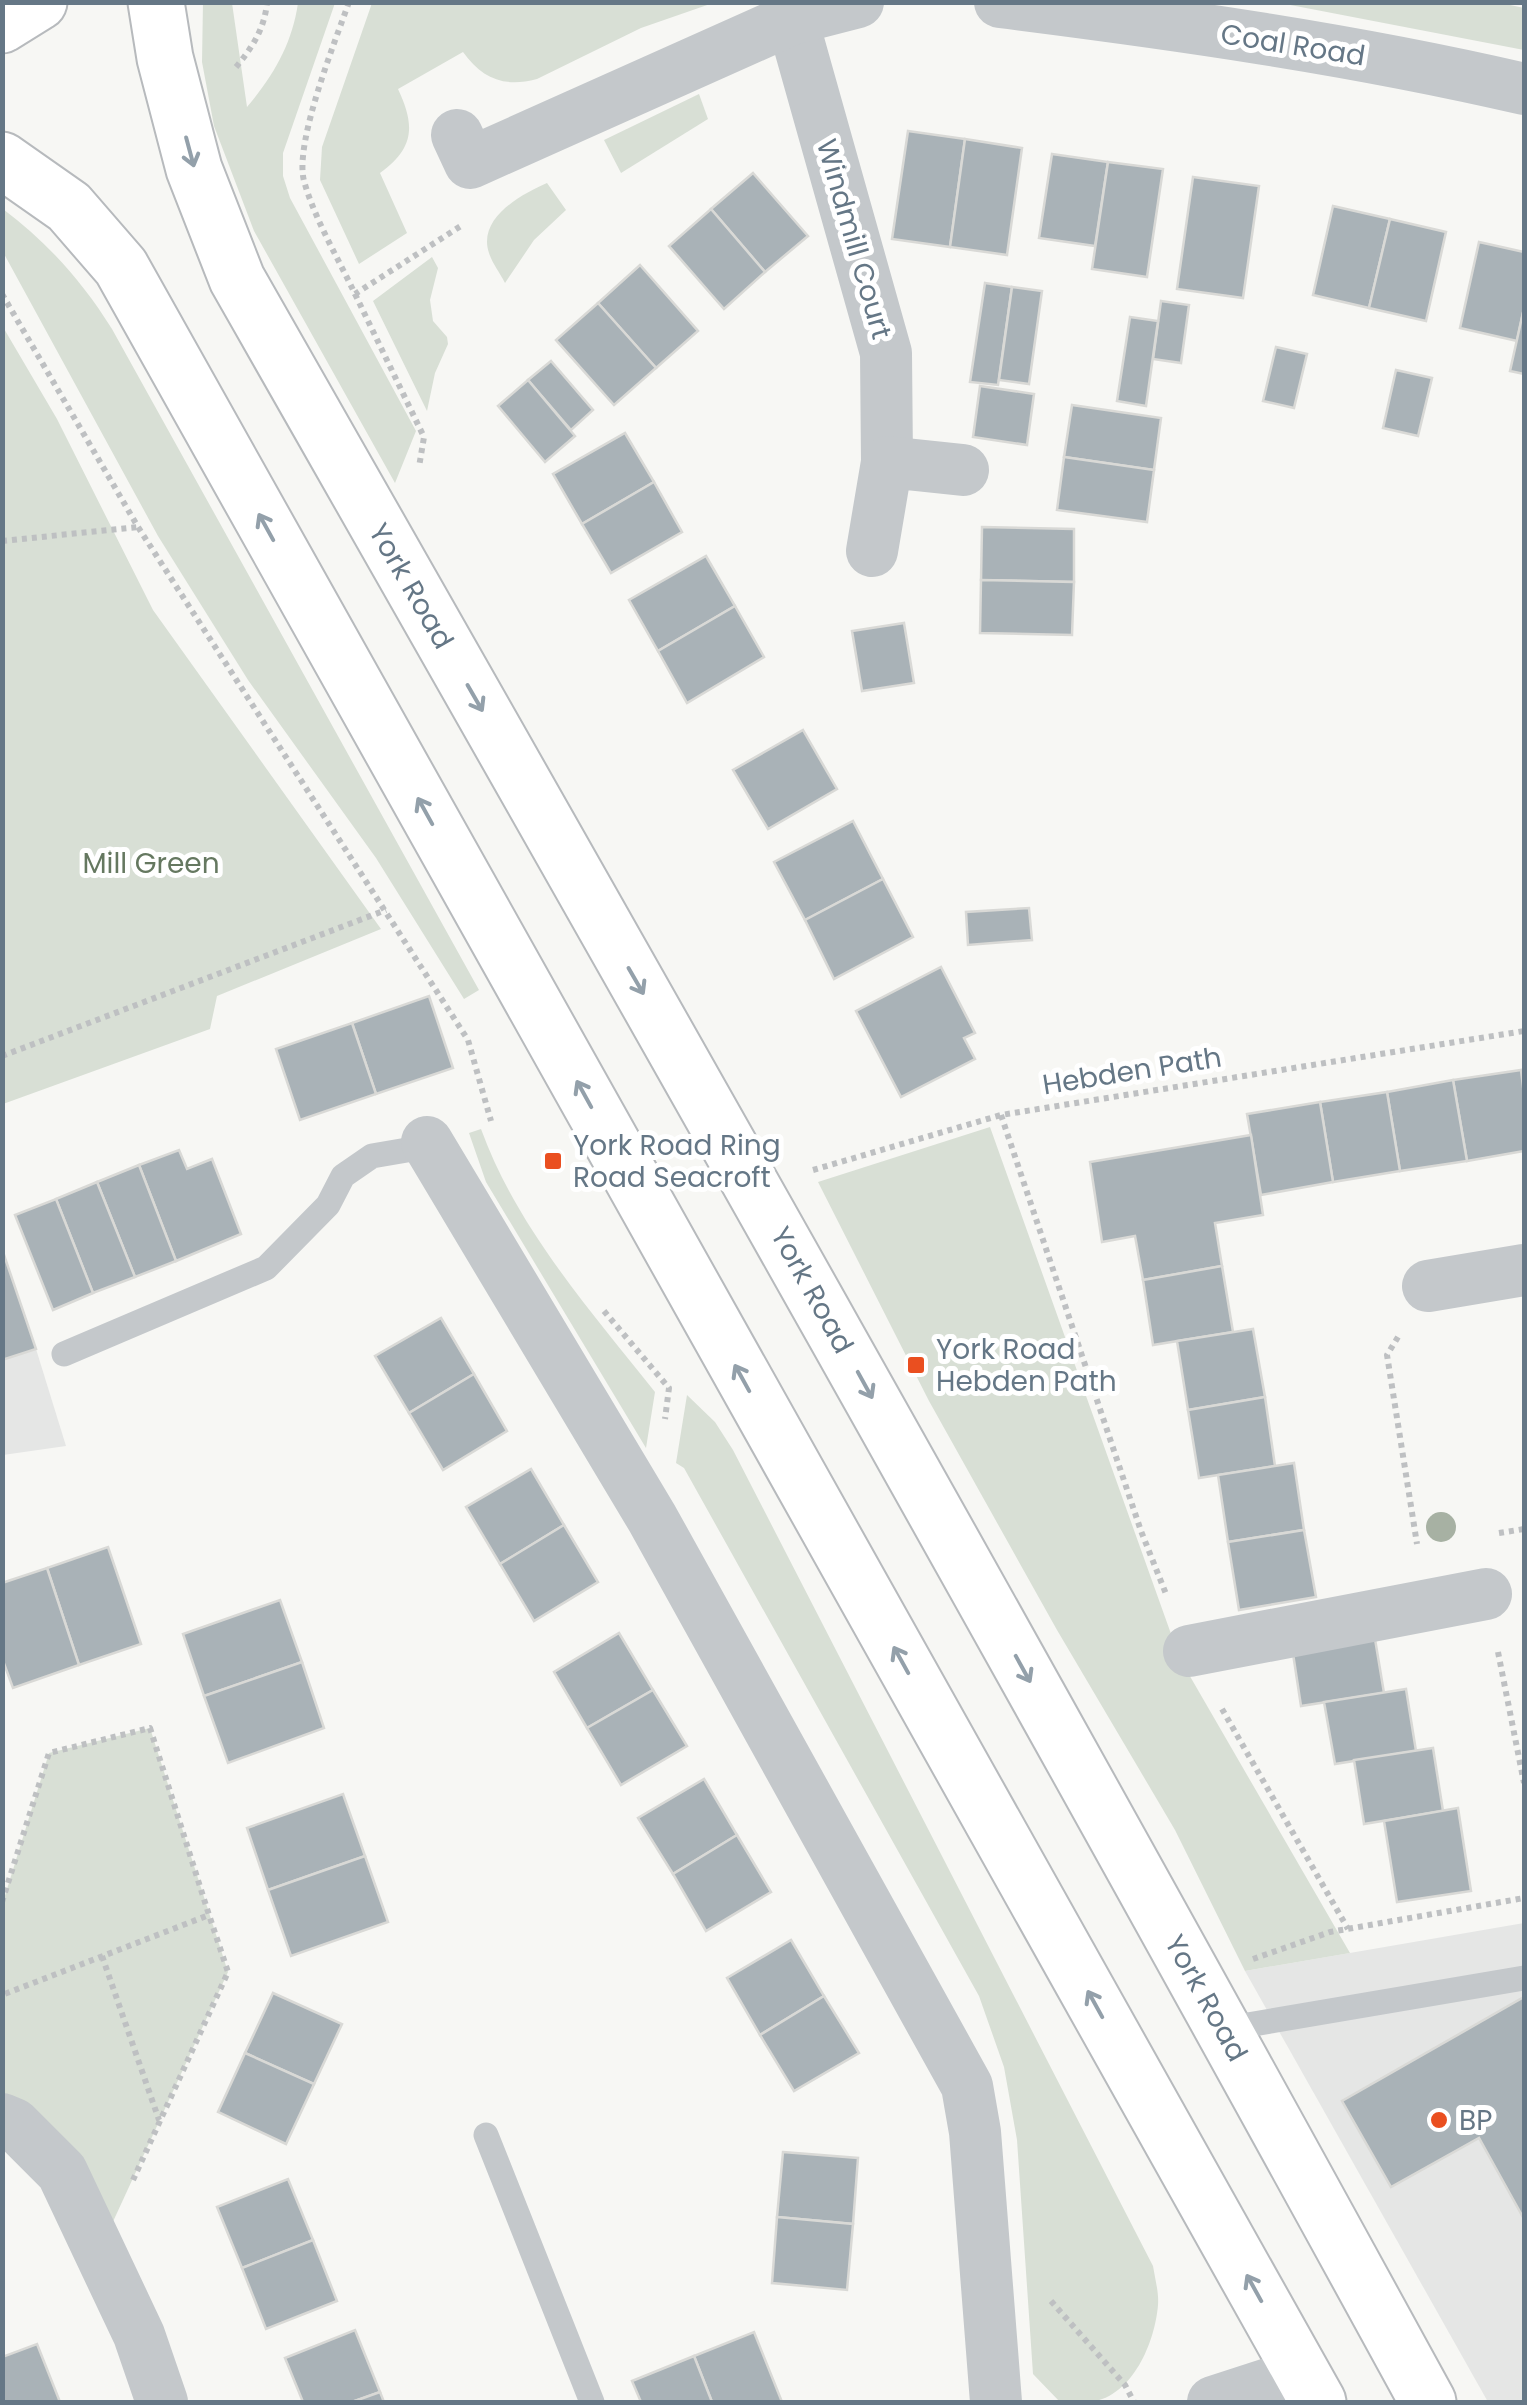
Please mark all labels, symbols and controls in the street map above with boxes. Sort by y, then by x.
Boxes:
street label: Coal Road [1218,14,1368,76]
street label: Windmill Court [807,135,901,343]
one-way arrow [181,136,200,167]
one-way arrow [256,513,276,542]
street label: York Road [359,516,463,656]
one-way arrow [465,684,485,712]
one-way arrow [414,796,434,826]
park label: Mill Green [82,844,220,883]
one-way arrow [626,966,646,994]
street label: Hebden Path [1040,1038,1224,1104]
one-way arrow [573,1080,593,1110]
place label: York Road Ring Road Seacroft [573,1126,781,1197]
marker: York Road Ring Road Seacroft [542,1150,564,1172]
street label: York Road [761,1220,863,1360]
place label: York Road Hebden Path [936,1330,1117,1401]
marker: York Road Hebden Path [905,1354,927,1376]
one-way arrow [732,1364,752,1393]
one-way arrow [855,1370,875,1400]
one-way arrow [891,1646,911,1675]
one-way arrow [1013,1654,1033,1684]
street label: York Road [1155,1928,1257,2068]
one-way arrow [1084,1990,1104,2020]
place label: BP [1459,2101,1492,2140]
marker: BP [1428,2109,1450,2131]
one-way arrow [1244,2274,1264,2302]

